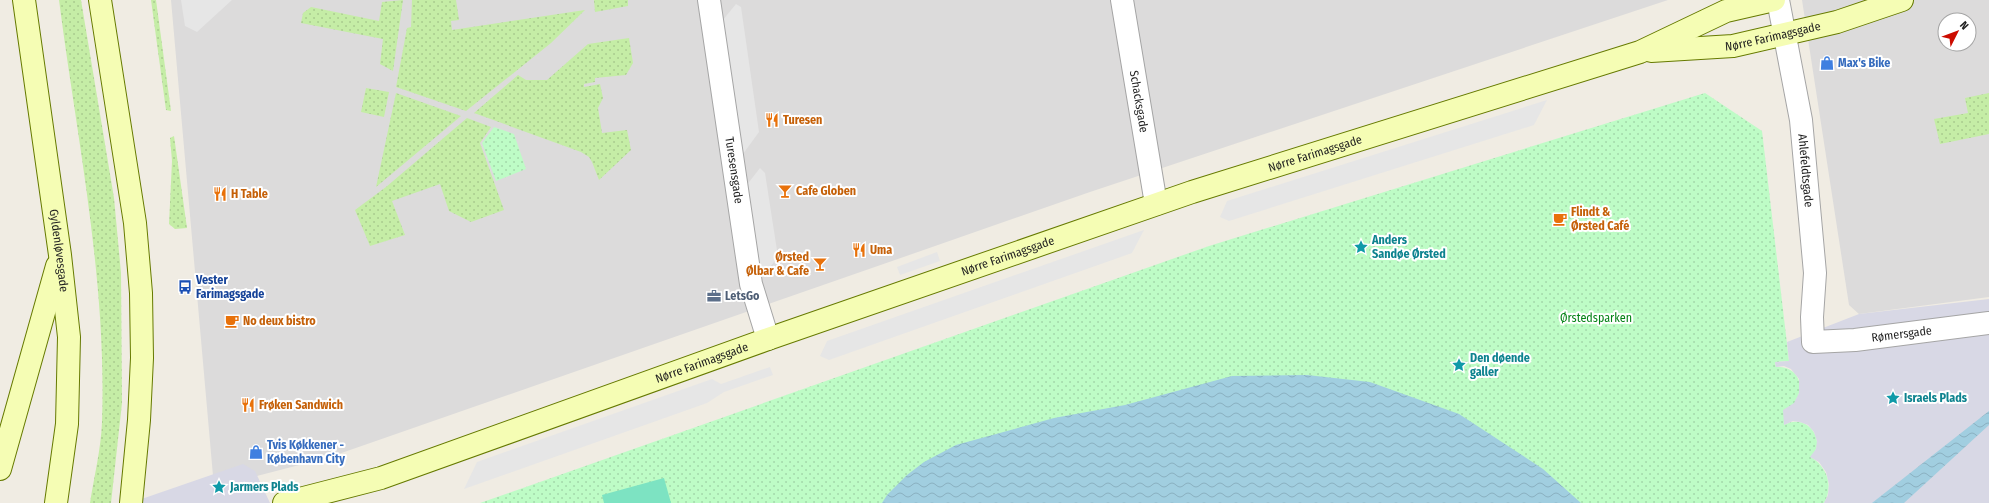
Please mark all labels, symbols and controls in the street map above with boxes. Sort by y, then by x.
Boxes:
north arrow [1937,12,1977,52]
street label: Nørre Farimagsgade [1725,19,1822,53]
text: N [1957,19,1971,32]
shop icon: Max's Bike [1819,55,1835,71]
place label: Max's Bike [1838,56,1890,70]
street label: Schacksgade [1127,69,1151,134]
restaurant icon: Turesen [764,112,780,128]
place label: Turesen [783,113,822,127]
street label: Nørre Farimagsgade [1266,132,1364,175]
street label: Ahlefeldtsgade [1795,133,1816,208]
street label: Turesensgade [722,136,746,205]
bar icon: Cafe Globen [777,183,793,199]
place label: Cafe Globen [796,184,856,198]
restaurant icon: H Table [212,186,228,202]
place label: H Table [231,187,268,201]
place label: Flindt & Ørsted Café [1571,205,1629,233]
street label: Gyldenløvesgade [47,208,71,293]
cafe icon: Flindt & Ørsted Café [1552,211,1568,227]
street label: Nørre Farimagsgade [959,233,1056,279]
place label: Anders Sandøe Ørsted [1371,233,1446,261]
place icon: Anders Sandøe Ørsted [1353,239,1369,255]
restaurant icon: Uma [851,242,867,258]
place label: Uma [870,243,892,257]
place label: Ørsted Ølbar & Cafe [746,250,809,278]
bar icon: Ørsted Ølbar & Cafe [812,256,828,272]
place label: Vester Farimagsgade [195,273,264,301]
bus stop icon: Vester Farimagsgade [177,279,193,295]
office icon: LetsGo [706,288,722,304]
place label: LetsGo [725,289,760,303]
park label: Ørstedsparken [1560,311,1632,325]
cafe icon: No deux bistro [224,313,240,329]
place label: No deux bistro [243,314,316,328]
street label: Rømersgade [1871,323,1933,345]
street label: Nørre Farimagsgade [654,340,750,386]
place label: Den døende galler [1470,351,1530,379]
place icon: Den døende galler [1451,357,1467,373]
place icon: Israels Plads [1885,390,1901,406]
place label: Israels Plads [1904,391,1968,405]
restaurant icon: Frøken Sandwich [240,397,256,413]
place label: Frøken Sandwich [259,398,343,412]
place label: Tvis Køkkener - København City [267,438,345,466]
shop icon: Tvis Køkkener - København City [248,444,264,460]
place icon: Jarmers Plads [211,479,227,495]
place label: Jarmers Plads [229,480,299,494]

